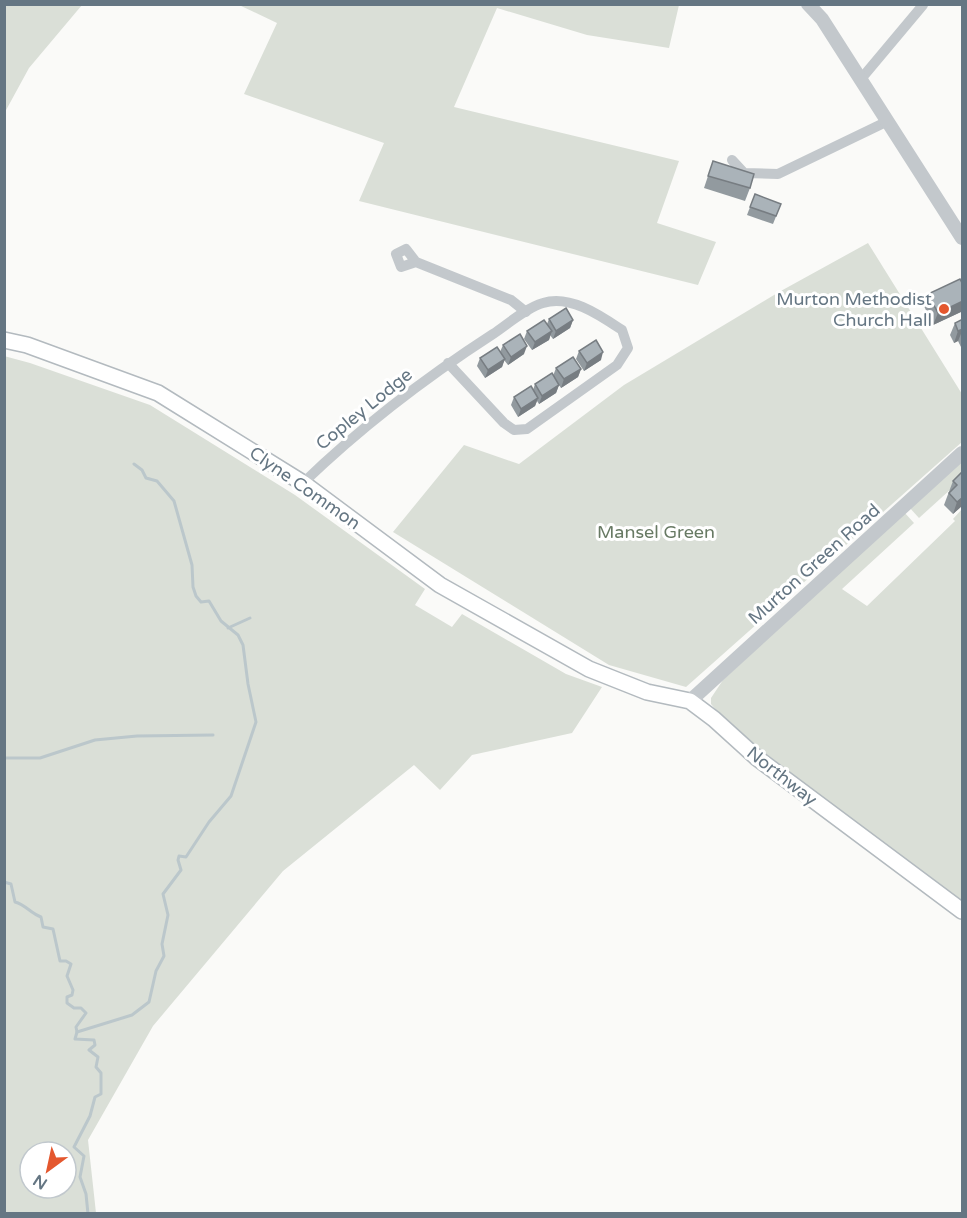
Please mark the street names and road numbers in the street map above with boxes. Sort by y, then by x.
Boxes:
street label: Copley Lodge [311,363,417,455]
street label: Clyne Common [245,442,365,534]
street label: Murton Green Road [744,499,884,629]
street label: Northway [742,742,822,811]

